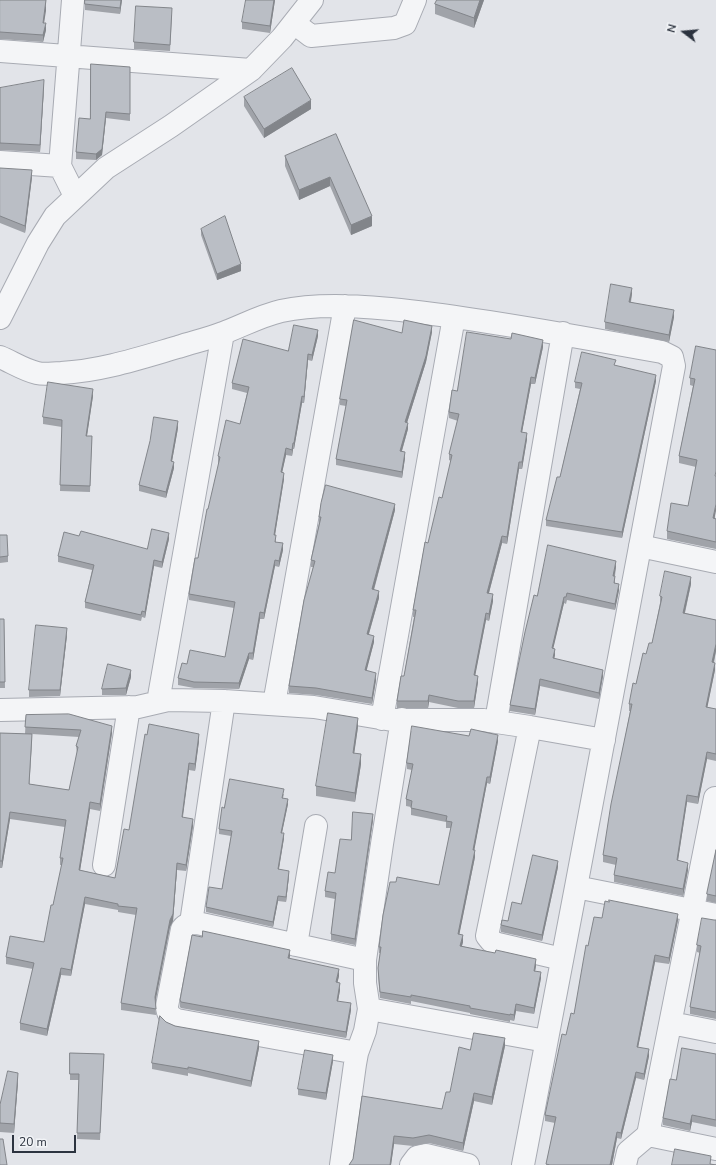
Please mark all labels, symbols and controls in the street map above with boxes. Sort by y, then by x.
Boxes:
north arrow [664,12,704,52]
text: N [664,23,680,35]
scale bar [14,1127,78,1153]
text: 20 m [19,1134,47,1150]

